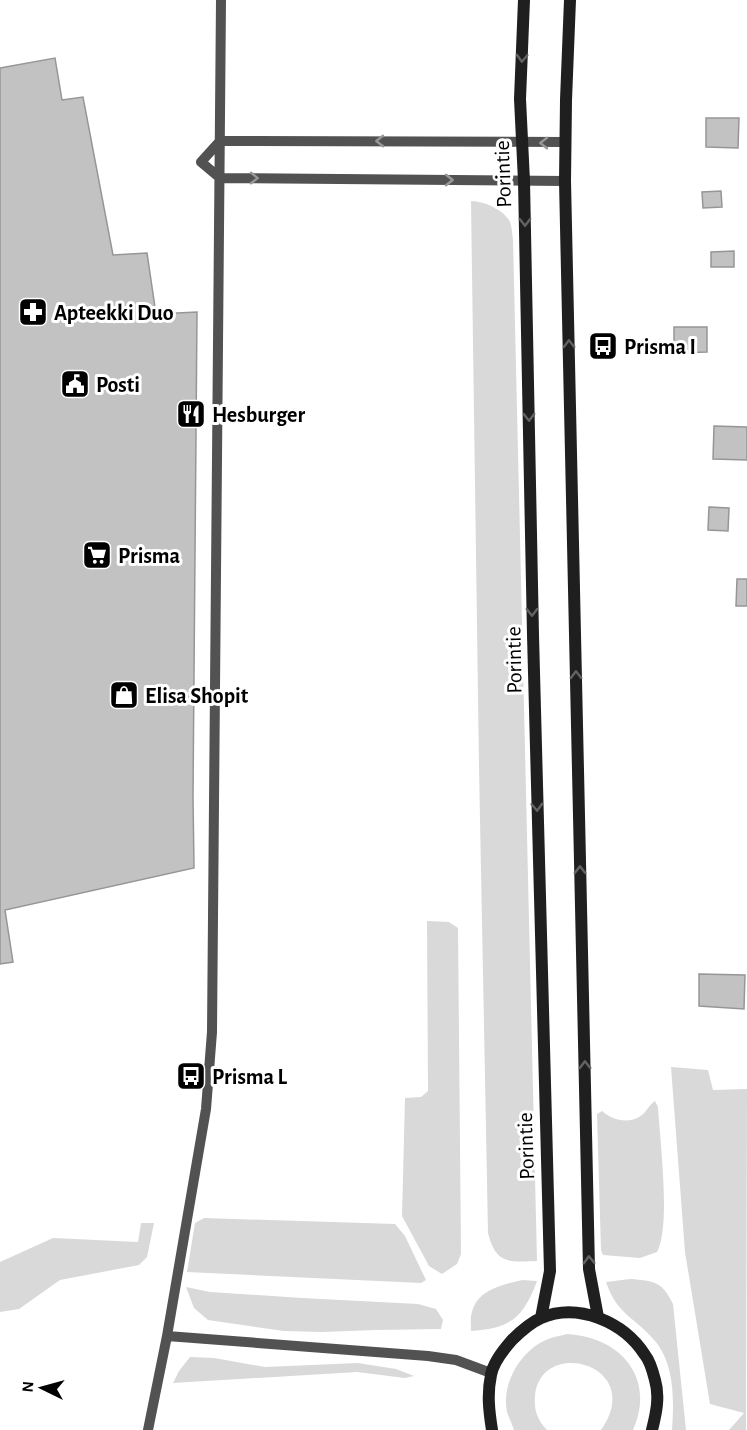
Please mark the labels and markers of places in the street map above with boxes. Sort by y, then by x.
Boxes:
pharmacy icon: Apteekki Duo [17,296,49,328]
place label: Apteekki Duo [54,302,174,324]
bus stop icon: Prisma I [587,330,619,362]
place label: Prisma I [624,336,696,358]
public building icon: Posti [59,368,91,400]
place label: Posti [96,374,140,396]
restaurant icon: Hesburger [175,398,207,430]
place label: Hesburger [212,404,305,426]
supermarket icon: Prisma [81,539,113,571]
place label: Prisma [118,545,181,567]
shop icon: Elisa Shopit [108,679,140,711]
place label: Elisa Shopit [145,685,249,707]
bus stop icon: Prisma L [175,1060,207,1092]
place label: Prisma L [212,1066,288,1088]

